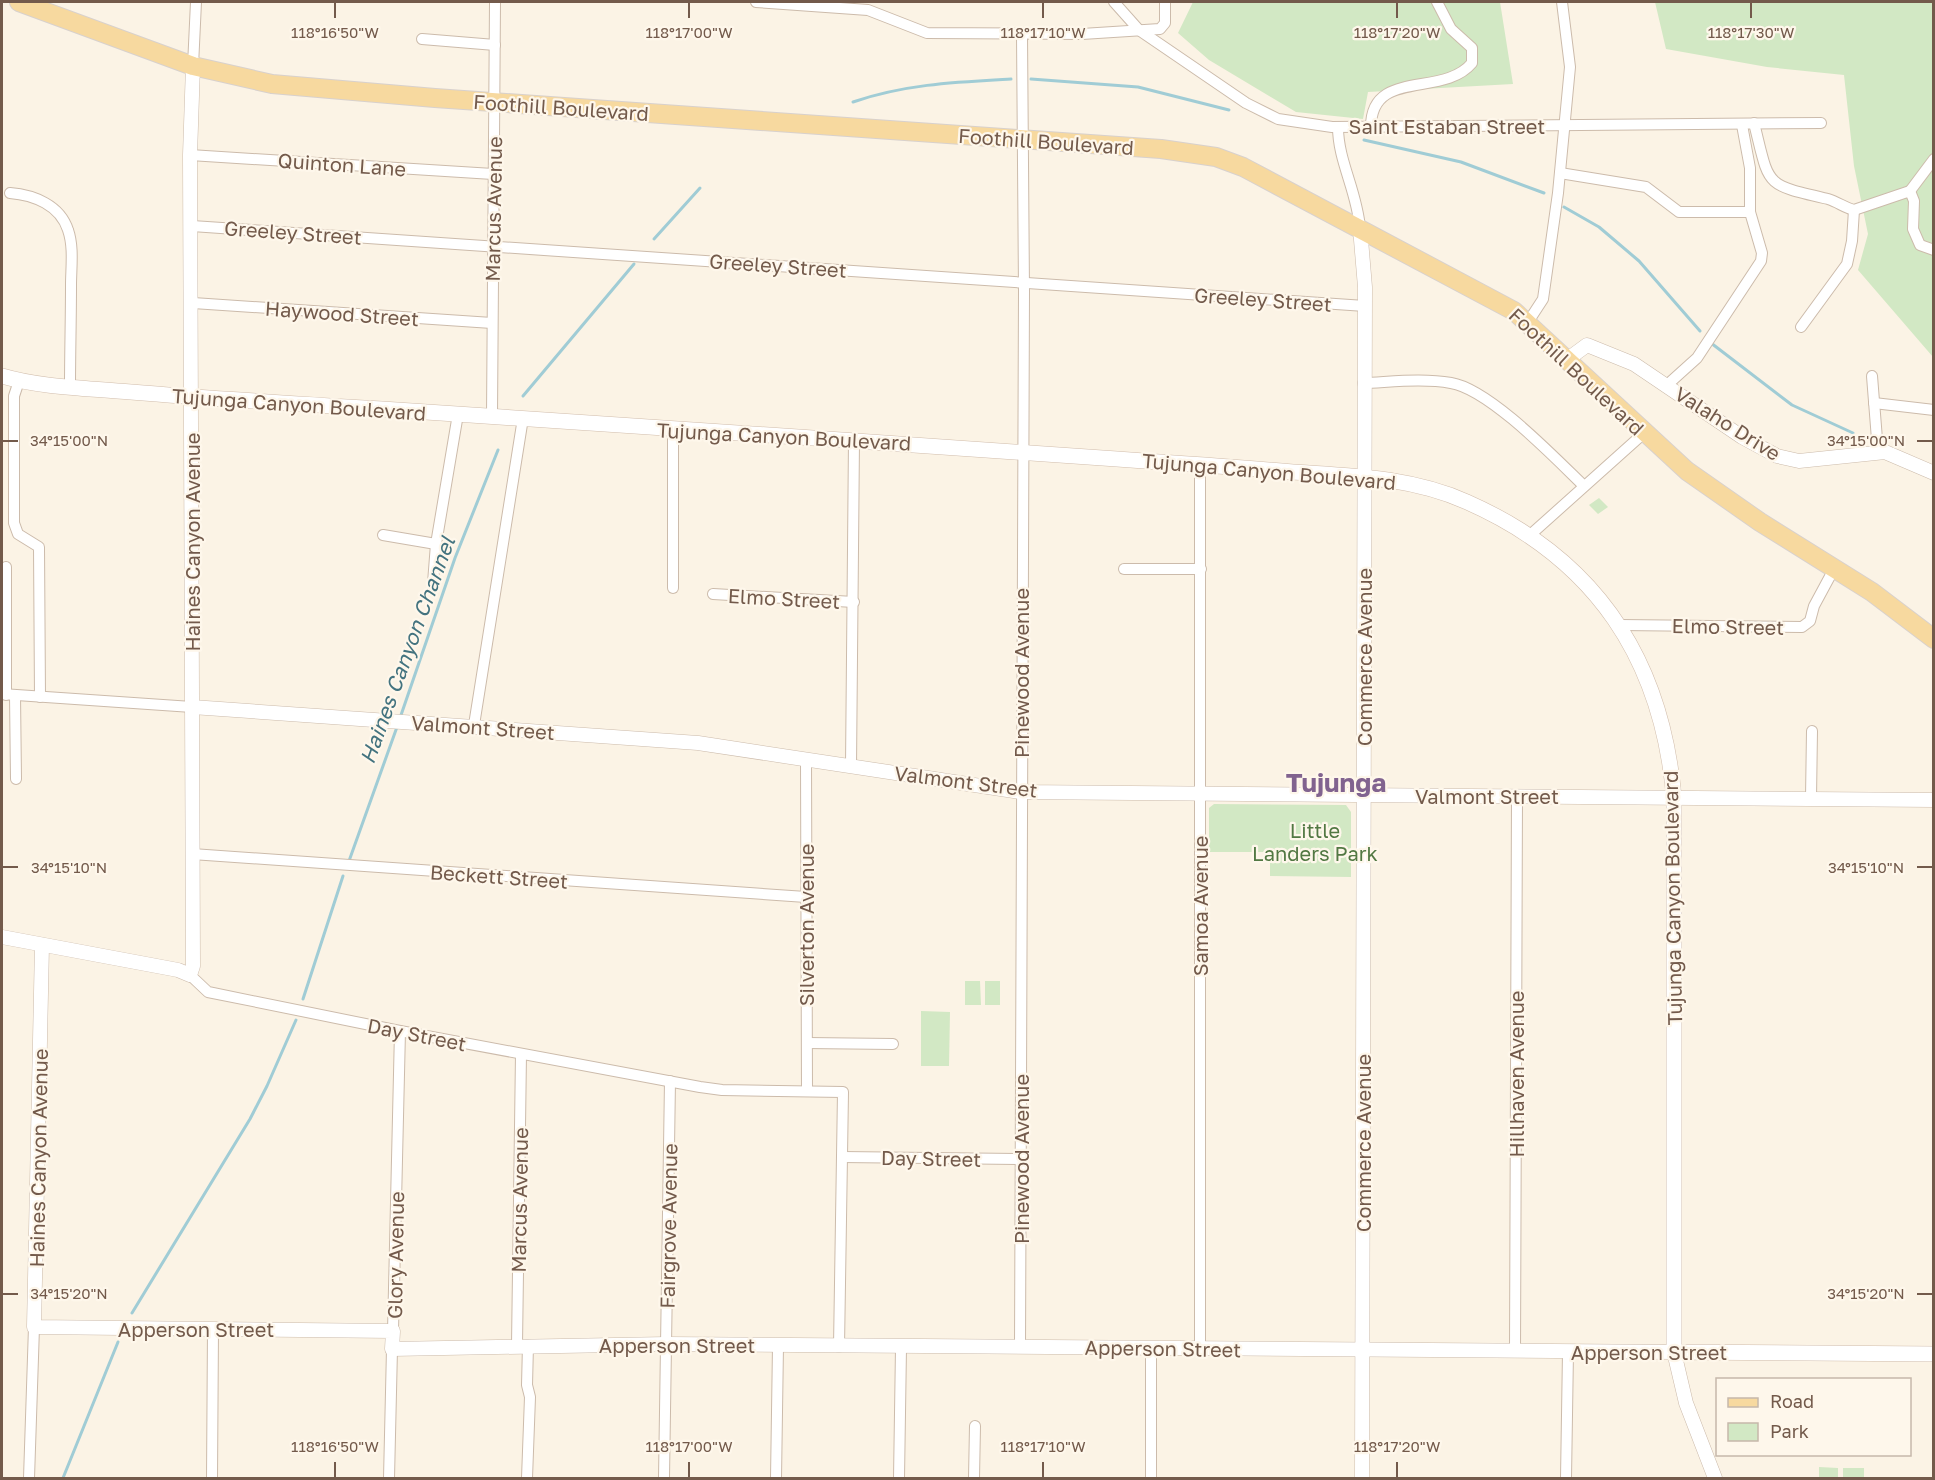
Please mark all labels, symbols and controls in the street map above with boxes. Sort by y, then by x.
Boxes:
text: 118°16'50"W [291,23,379,41]
text: 118°17'00"W [645,23,733,41]
text: 118°17'10"W [1000,23,1086,41]
text: 118°17'20"W [1354,23,1440,41]
text: 118°17'30"W [1708,23,1794,41]
street label: Foothill Boulevard [472,89,650,125]
street label: Saint Estaban Street [1349,114,1545,138]
street label: Foothill Boulevard [957,123,1135,159]
street label: Marcus Avenue [480,136,506,282]
street label: Quinton Lane [277,148,407,180]
street label: Greeley Street [223,215,363,249]
street label: Greeley Street [708,248,848,282]
street label: Greeley Street [1193,282,1333,316]
street label: Haywood Street [264,296,420,330]
street label: Foothill Boulevard [1505,302,1649,440]
street label: Valaho Drive [1671,381,1785,465]
street label: Tujunga Canyon Boulevard [171,383,427,425]
street label: Tujunga Canyon Boulevard [656,417,912,455]
text: 34°15'00"N [30,431,108,449]
text: 34°15'00"N [1827,431,1905,449]
street label: Haines Canyon Avenue [180,433,204,651]
street label: Tujunga Canyon Boulevard [1141,448,1397,494]
water label: Haines Canyon Channel [354,532,461,767]
street label: Commerce Avenue [1352,568,1376,746]
street label: Elmo Street [727,583,841,613]
street label: Pinewood Avenue [1009,588,1033,758]
street label: Elmo Street [1672,613,1784,639]
street label: Valmont Street [410,710,556,744]
street label: Valmont Street [893,760,1039,802]
district label: Tujunga [1286,767,1386,798]
street label: Tujunga Canyon Boulevard [1658,770,1686,1026]
street label: Valmont Street [1415,784,1559,808]
park label: Little Landers Park [1252,818,1378,865]
street label: Samoa Avenue [1188,836,1212,976]
street label: Silverton Avenue [794,844,818,1006]
text: 34°15'10"N [31,858,107,876]
text: 34°15'10"N [1828,858,1904,876]
street label: Beckett Street [429,859,569,893]
street label: Hillhaven Avenue [1504,991,1528,1157]
street label: Day Street [365,1013,469,1055]
street label: Haines Canyon Avenue [24,1048,52,1268]
street label: Commerce Avenue [1351,1054,1375,1232]
street label: Pinewood Avenue [1009,1074,1033,1244]
street label: Marcus Avenue [506,1127,532,1273]
street label: Fairgrove Avenue [655,1143,681,1309]
street label: Day Street [881,1145,981,1171]
street label: Glory Avenue [382,1191,408,1319]
text: 34°15'20"N [30,1284,108,1302]
text: 34°15'20"N [1827,1284,1905,1302]
street label: Apperson Street [118,1317,274,1341]
street label: Apperson Street [599,1333,755,1357]
street label: Apperson Street [1085,1335,1241,1361]
street label: Apperson Street [1571,1340,1727,1364]
legend [1716,1378,1911,1456]
text: Road [1770,1390,1814,1412]
text: Park [1770,1420,1809,1442]
text: 118°16'50"W [291,1437,379,1455]
text: 118°17'00"W [645,1437,733,1455]
text: 118°17'10"W [1000,1437,1086,1455]
text: 118°17'20"W [1354,1437,1440,1455]

